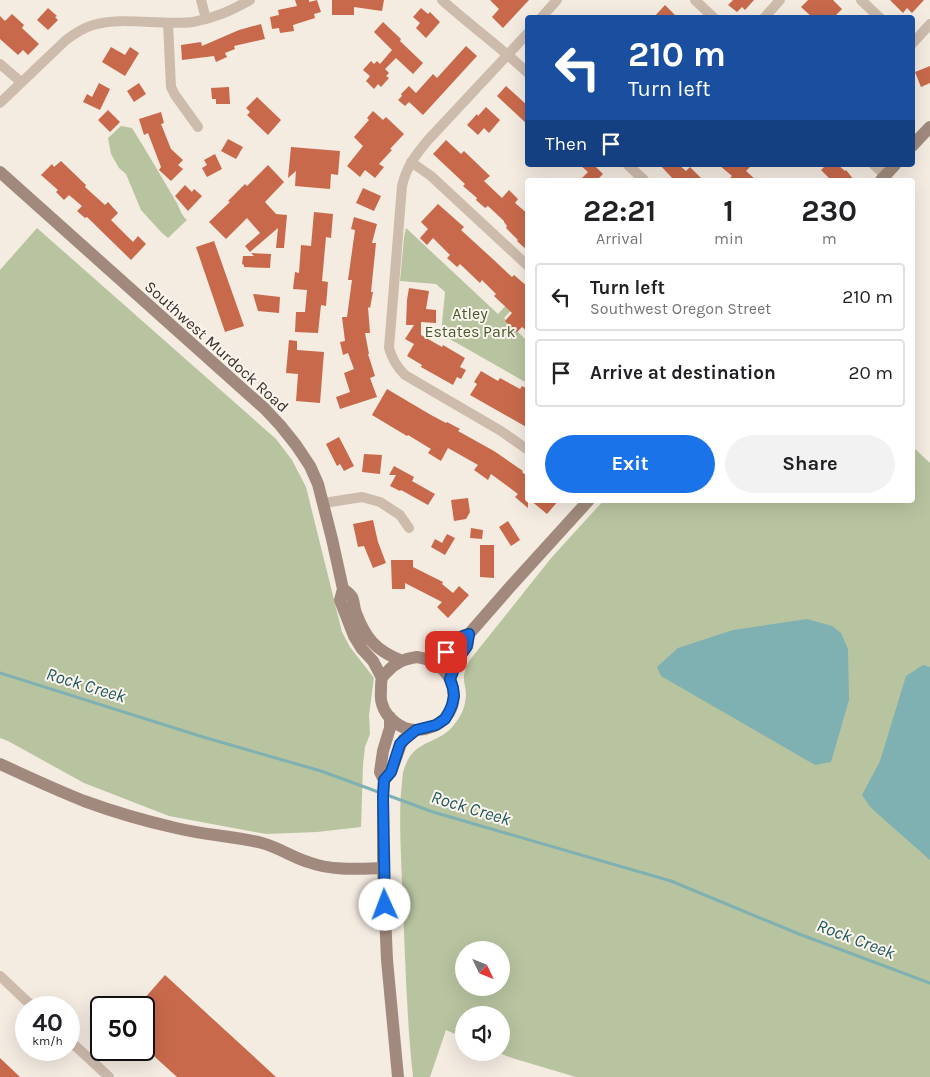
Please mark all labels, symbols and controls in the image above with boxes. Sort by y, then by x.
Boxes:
text: 210 m [628,34,726,75]
icon: left [545,35,610,100]
text: Turn left [628,76,711,102]
icon: arrive [597,130,625,158]
text: Then [545,133,587,155]
text: 22:21 [583,193,656,229]
text: 1 [723,193,734,229]
text: 230 [801,193,857,229]
text: Arrival [596,229,643,248]
text: min [714,229,743,248]
text: m [822,229,837,248]
street label: Southwest Murdock Road [141,277,292,416]
text: Turn left [590,277,665,299]
icon: left [547,283,575,311]
text: 210 m [842,286,893,308]
text: Southwest Oregon Street [590,299,771,318]
park label: Atley Estates Park [424,304,516,341]
icon: arrive [547,359,575,387]
text: Arrive at destination [590,362,776,384]
text: 20 m [848,362,893,384]
button: Exit [545,435,715,493]
button: Share [725,435,895,493]
pin [425,631,467,673]
icon: arrive [432,638,460,666]
water label: Rock Creek [44,662,129,708]
water label: Rock Creek [429,785,514,831]
position arrow [358,878,410,930]
water label: Rock Creek [814,914,899,964]
north arrow [455,941,510,996]
map controls [455,941,510,1061]
speed limit sign: 50 [90,996,155,1061]
button: sound [455,1006,510,1061]
text: 40 [32,1008,63,1037]
text: km/h [32,1034,63,1048]

